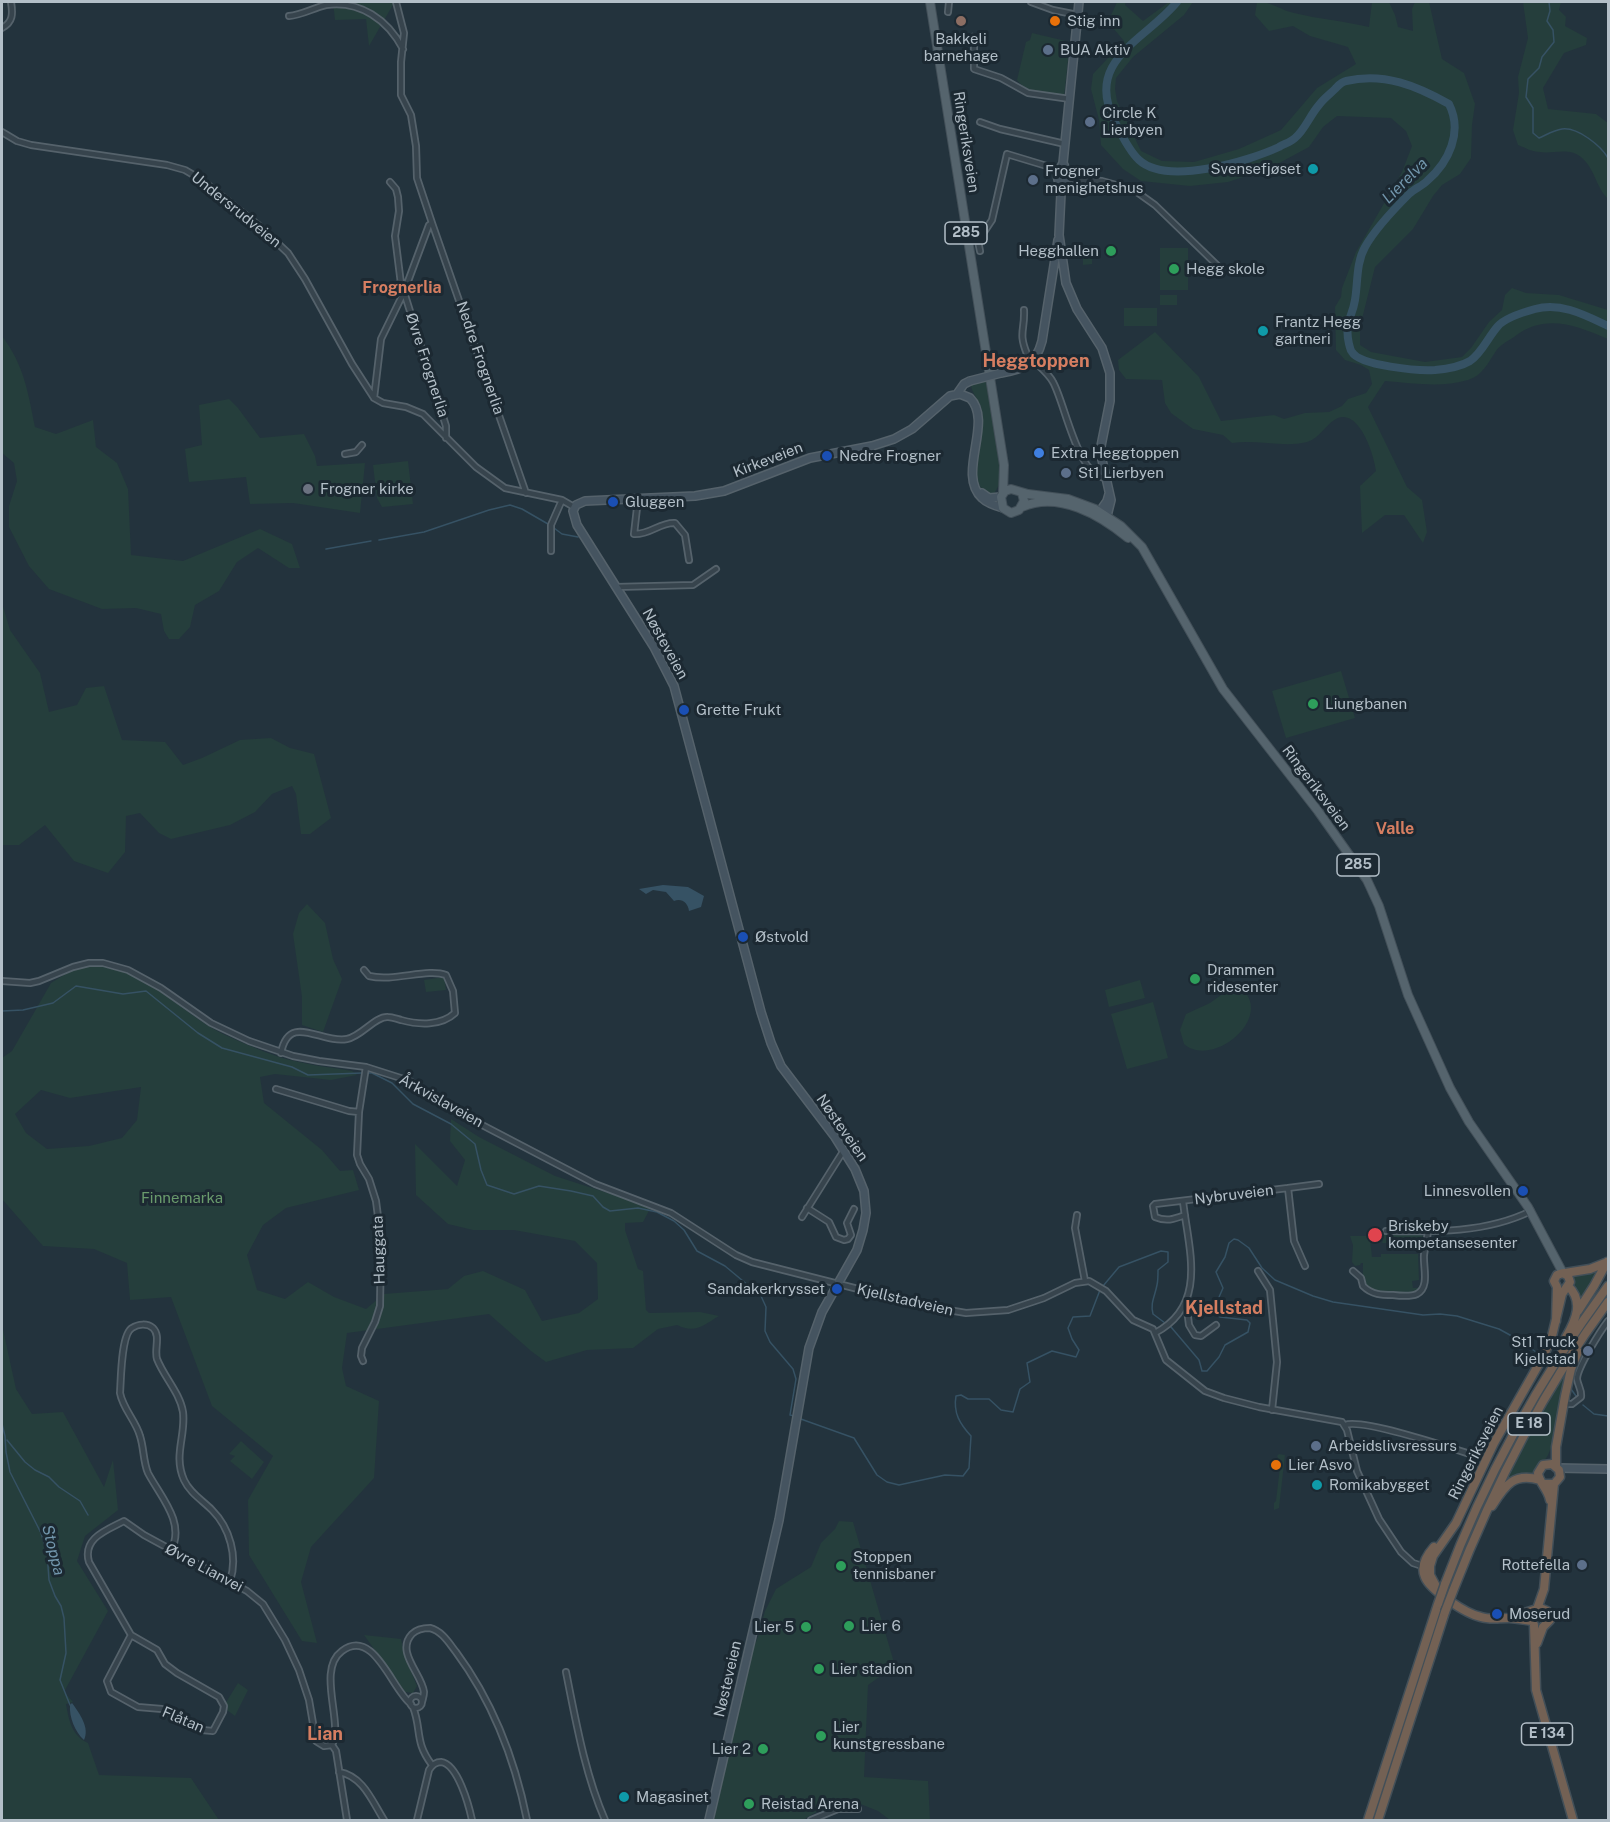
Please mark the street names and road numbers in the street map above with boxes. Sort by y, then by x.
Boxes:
street label: Ringeriksveien [949,90,983,194]
street label: Undersrudveien [187,168,285,252]
road number: 285 [945,222,987,244]
street label: Nedre Frognerlia [452,299,508,417]
street label: Øvre Frognerlia [402,311,452,419]
street label: Kirkeveien [731,438,805,482]
street label: Nøsteveien [638,605,692,683]
street label: Ringeriksveien [1278,742,1354,834]
road number: 285 [1337,854,1379,876]
street label: Årkvislaveien [396,1071,486,1131]
street label: Nøsteveien [812,1091,872,1165]
street label: Nybruveien [1193,1181,1275,1209]
street label: Hauggata [369,1215,389,1285]
street label: Kjellstadveien [855,1280,955,1320]
street label: Ringeriksveien [1445,1403,1507,1503]
road number: E 18 [1508,1413,1550,1435]
street label: Øvre Lianvei [162,1540,246,1596]
street label: Nøsteveien [710,1639,746,1719]
street label: Flåtan [159,1703,207,1737]
road number: E 134 [1522,1723,1572,1745]

